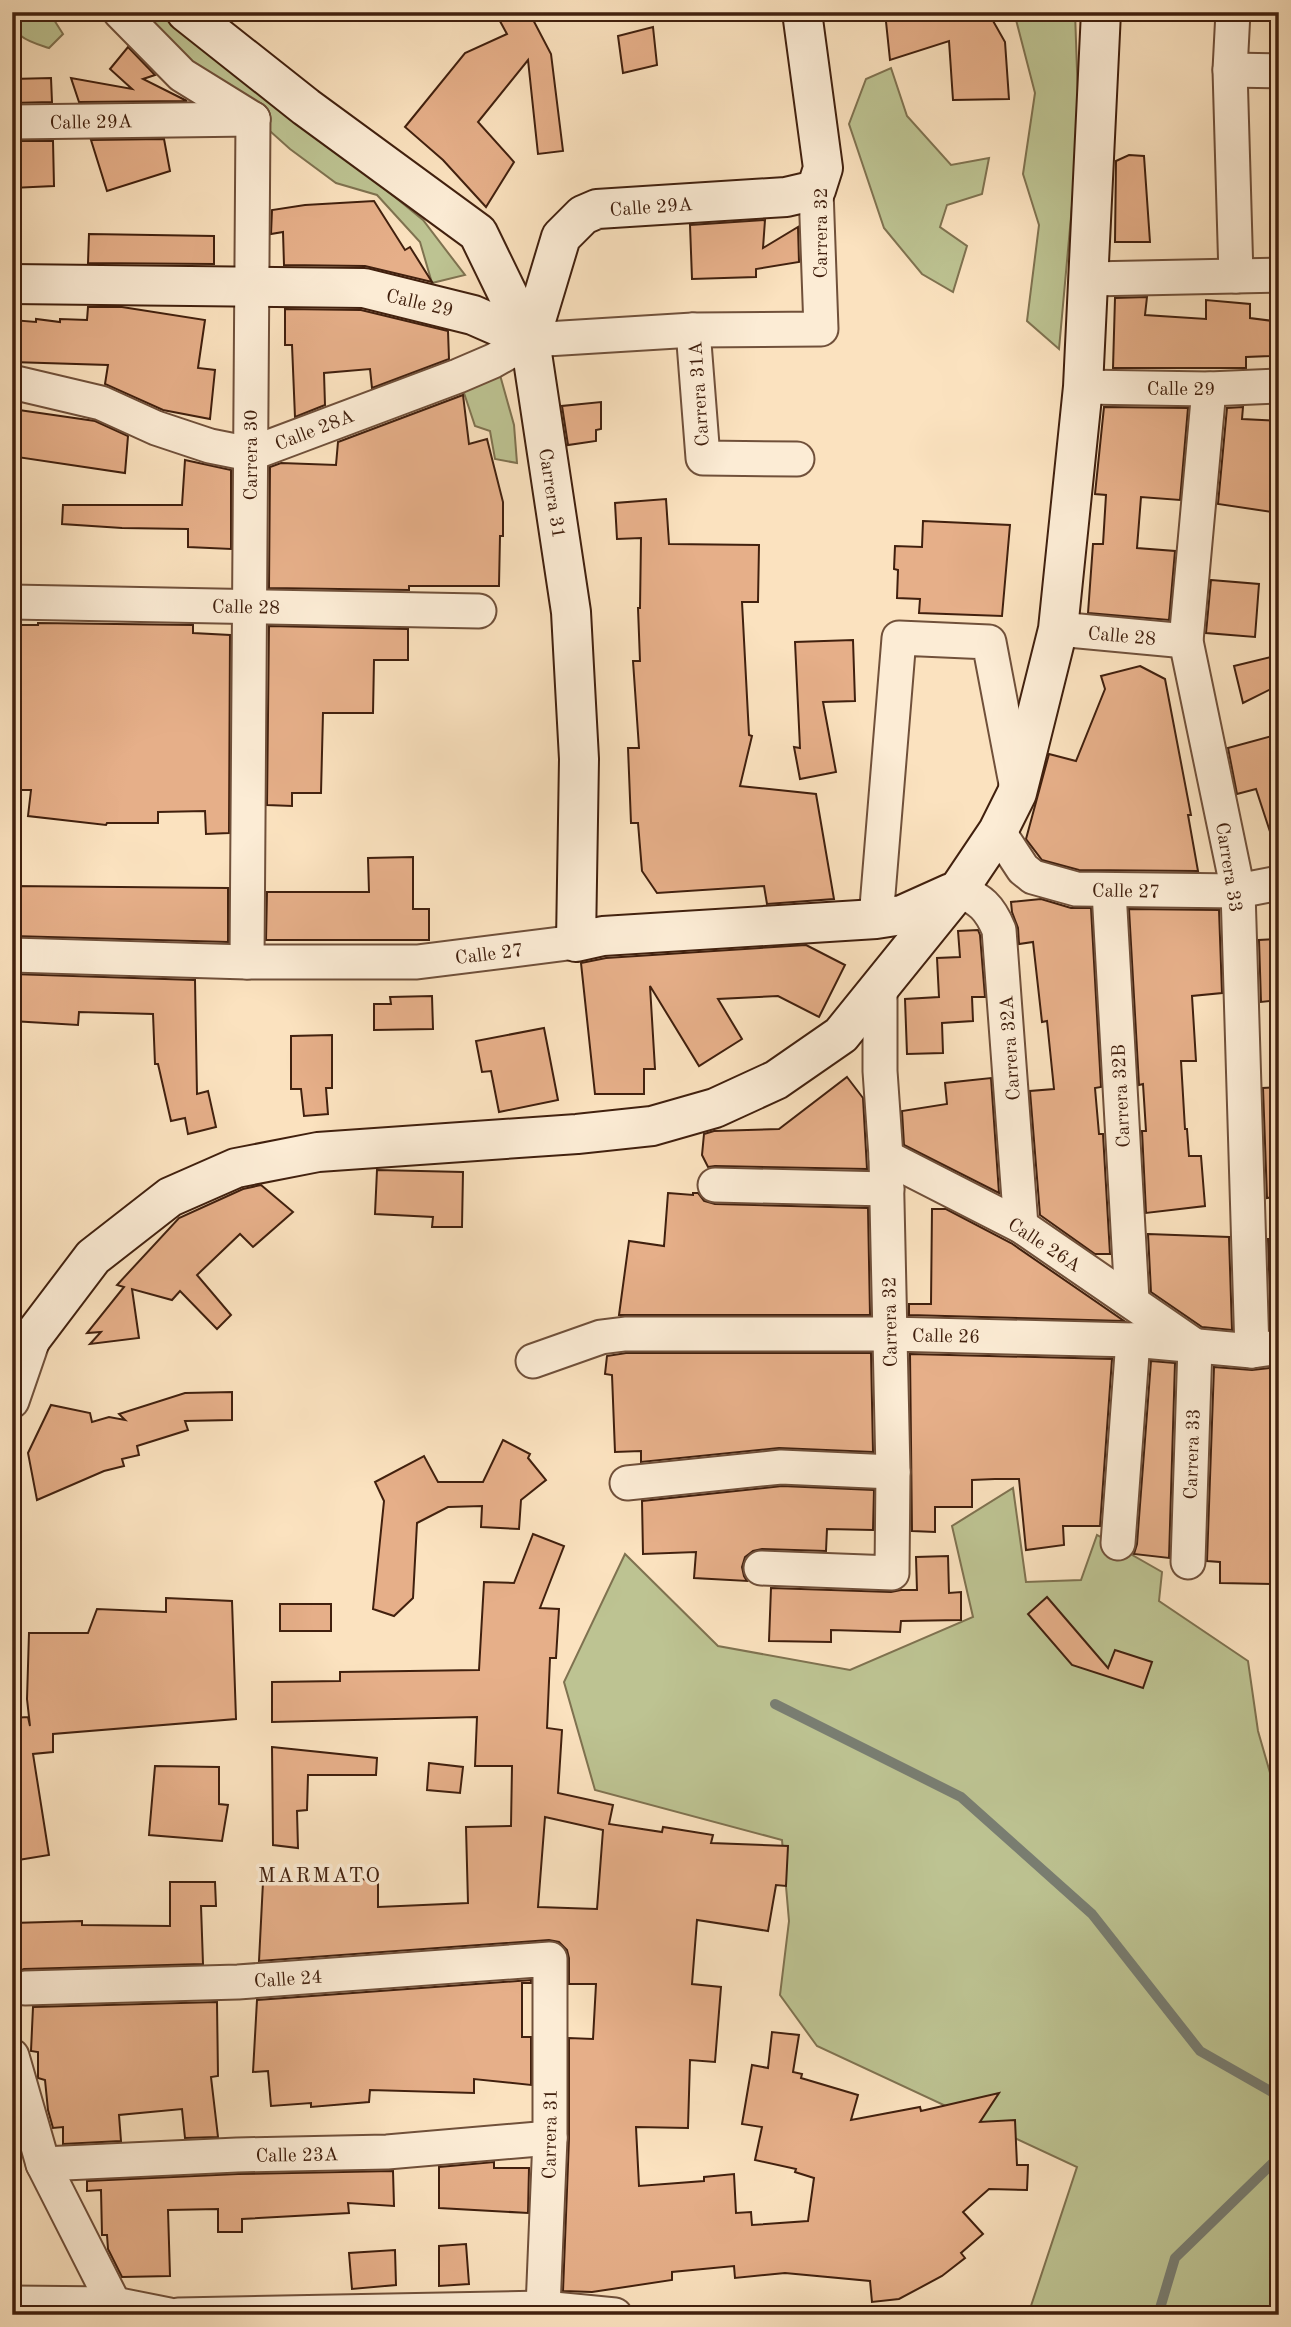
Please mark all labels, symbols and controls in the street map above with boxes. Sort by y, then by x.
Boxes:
street label: Calle 29A [49,113,133,134]
street label: Carrera 32 [813,188,832,278]
street label: Calle 29A [609,196,694,221]
street label: Calle 29 [384,287,455,321]
street label: Carrera 31A [687,340,714,447]
street label: Calle 29 [1147,381,1215,400]
street label: Calle 28A [273,407,357,455]
street label: Carrera 30 [243,410,262,500]
street label: Carrera 31 [534,447,567,540]
street label: Calle 28 [212,598,280,619]
street label: Calle 28 [1087,625,1157,650]
street label: Carrera 33 [1211,821,1244,914]
street label: Calle 27 [1092,882,1160,903]
street label: Calle 27 [454,942,524,969]
street label: Carrera 32A [998,994,1025,1101]
street label: Carrera 32B [1110,1043,1135,1148]
street label: Calle 26A [1004,1216,1084,1277]
street label: Carrera 32 [881,1276,902,1368]
street label: Calle 26 [912,1327,980,1348]
street label: Carrera 33 [1182,1408,1205,1500]
district label: MARMATO [258,1866,382,1887]
street label: Calle 24 [253,1969,323,1992]
street label: Carrera 31 [541,2088,562,2180]
street label: Calle 23A [255,2146,339,2167]

